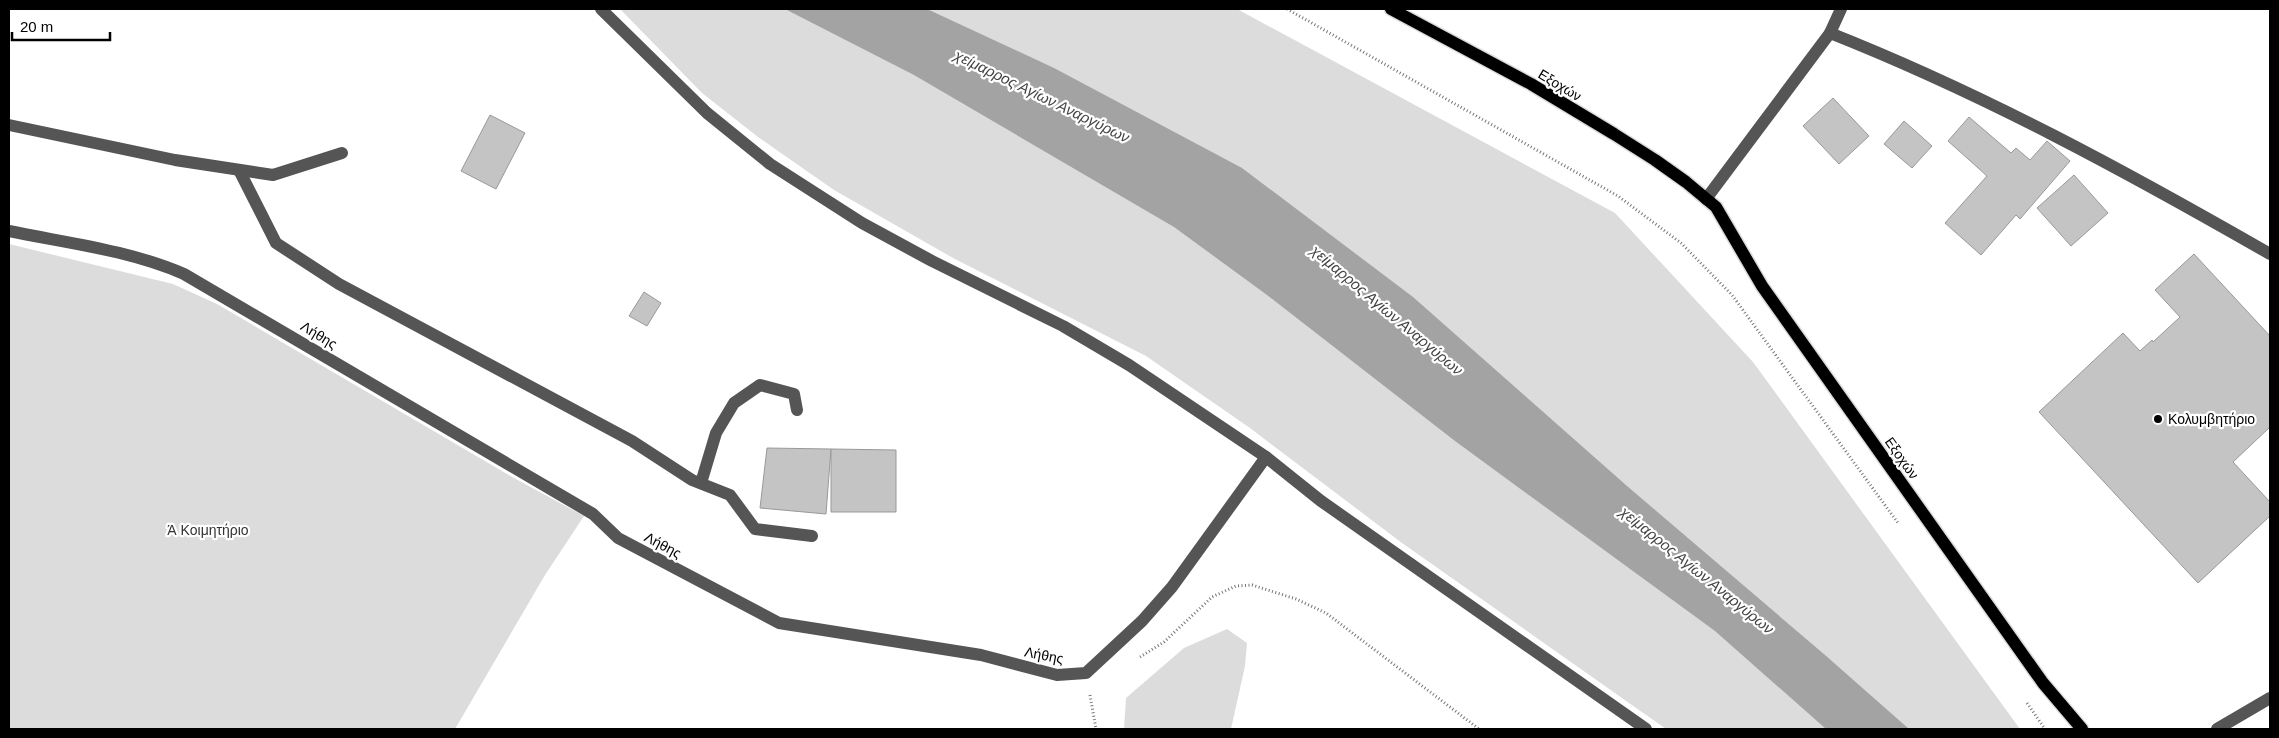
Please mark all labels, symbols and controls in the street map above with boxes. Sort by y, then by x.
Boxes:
scale bar [12,10,110,42]
text: 20 m [20,18,53,35]
water label: χείμαρρος Αγίων Αναργύρων [950,45,1133,146]
street label: Εξοχών [1536,66,1584,104]
water label: χείμαρρος Αγίων Αναργύρων [1306,240,1467,379]
street label: Λήθης [298,318,340,352]
place label: Κολυμβητήριο [2168,411,2255,427]
marker: Κολυμβητήριο [2152,413,2164,425]
street label: Εξοχών [1882,434,1922,482]
water label: χείμαρρος Αγίων Αναργύρων [1615,502,1778,638]
park label: Ά Κοιμητήριο [167,522,249,538]
street label: Λήθης [642,529,684,561]
street label: Λήθης [1023,643,1065,667]

